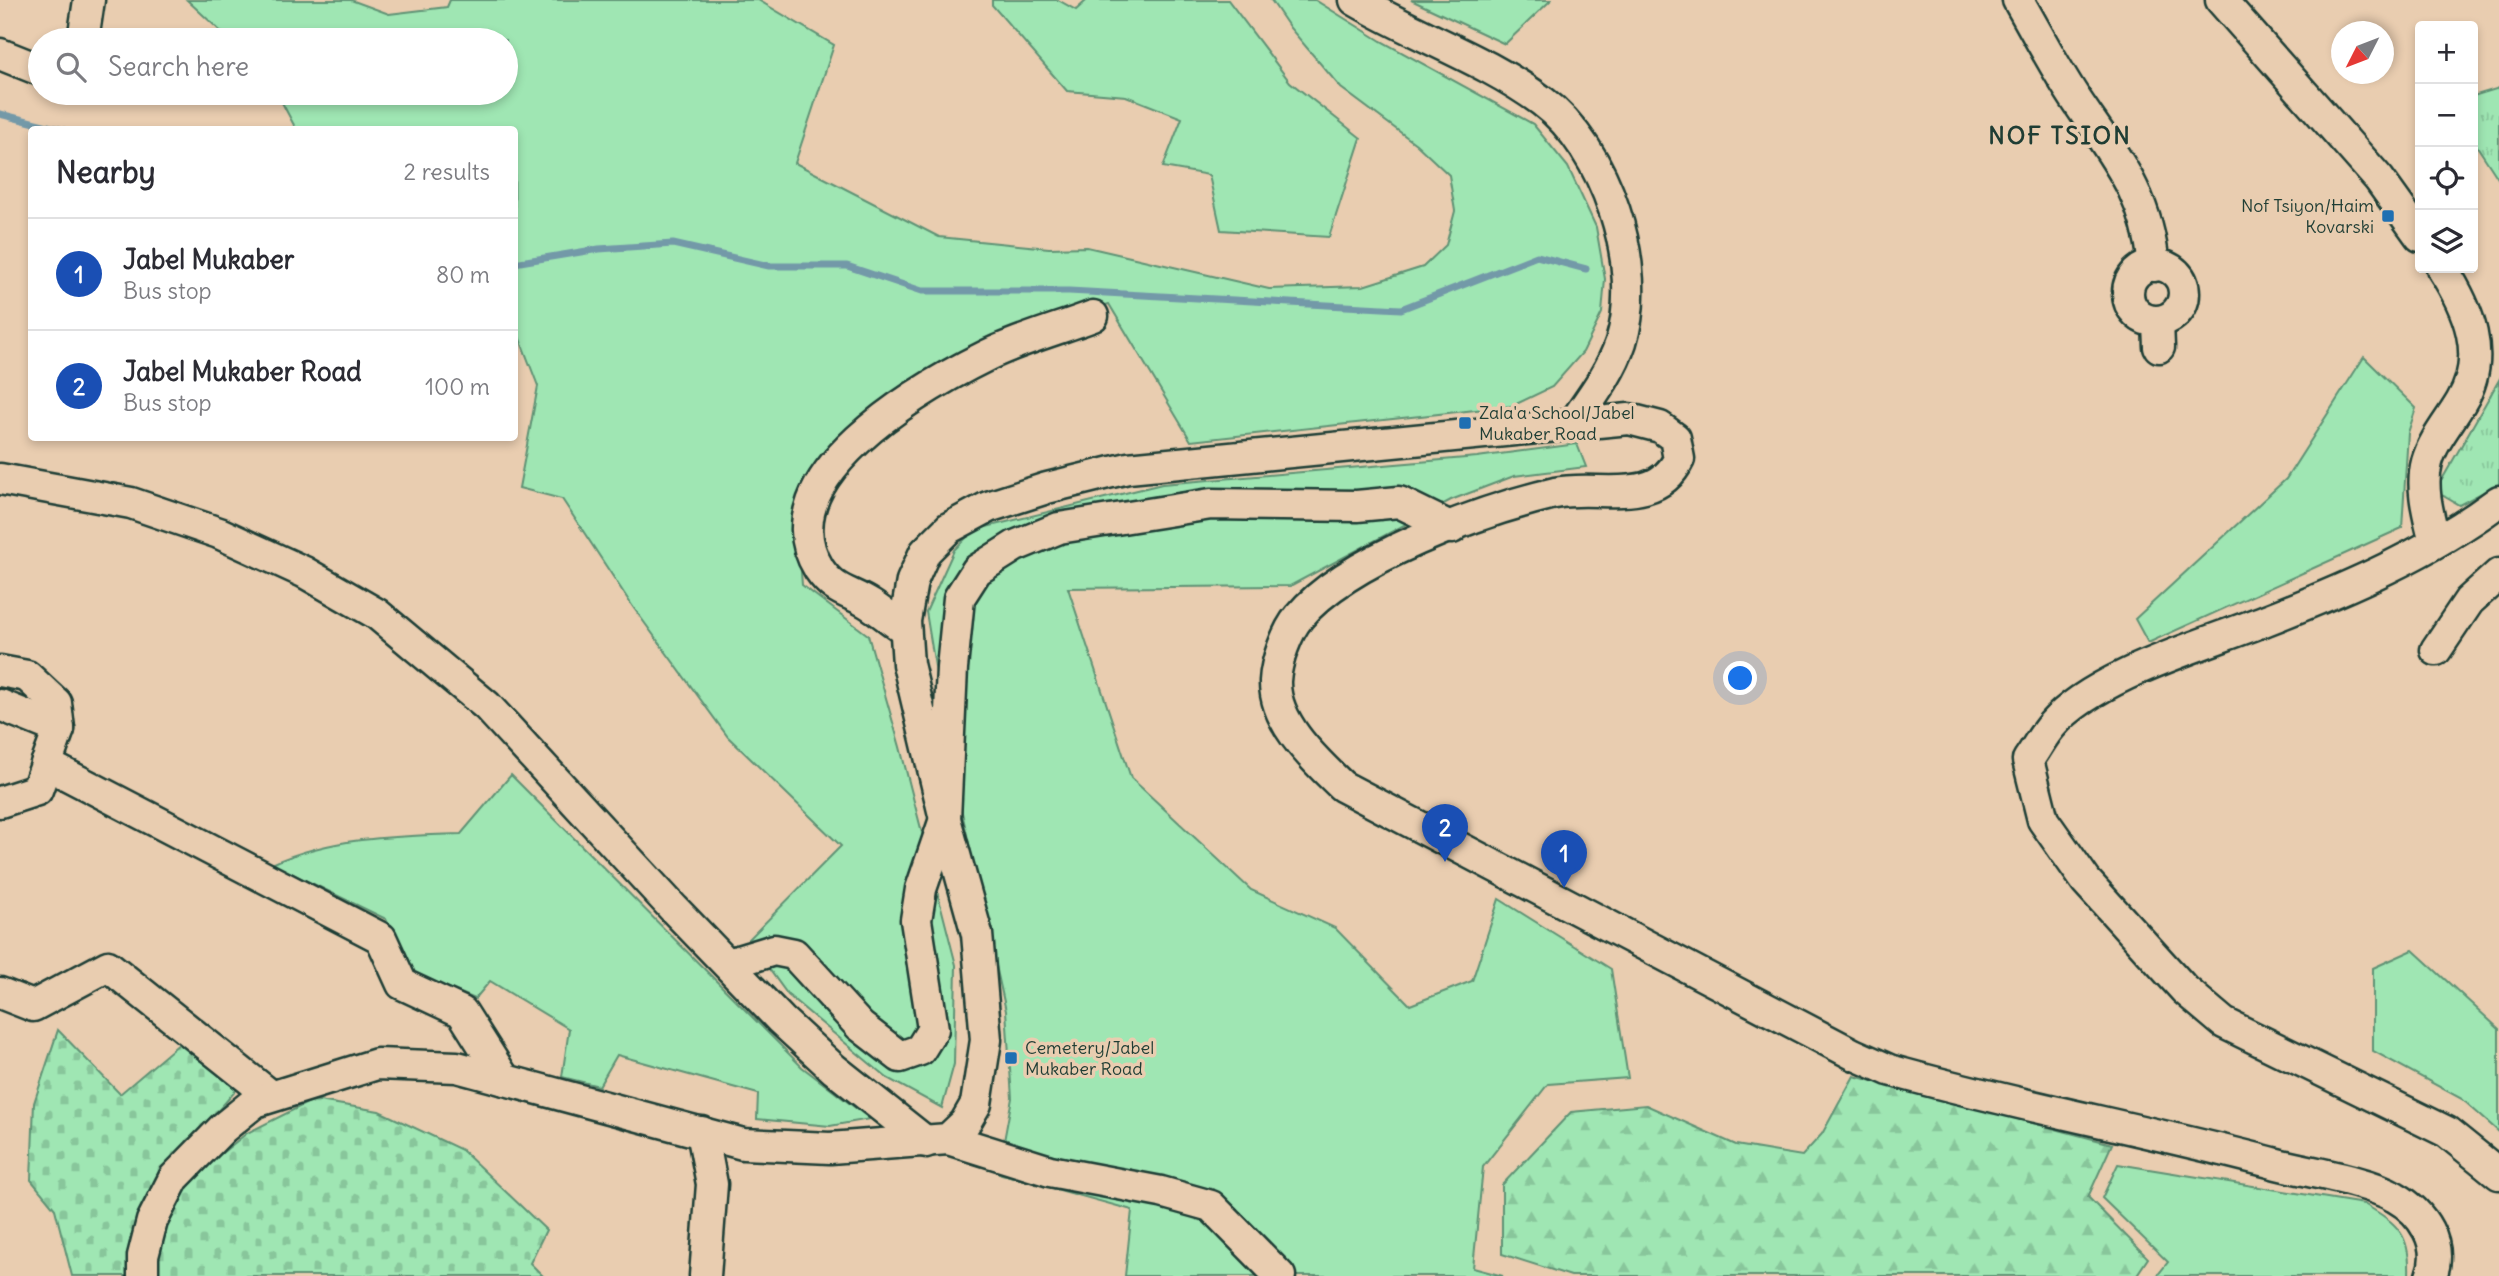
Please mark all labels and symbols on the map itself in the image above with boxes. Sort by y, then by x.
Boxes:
north arrow [2331,21,2394,84]
district label: NOF TSION [1988,120,2132,150]
place label: Nof Tsiyon/Haim Kovarski [2241,194,2374,238]
marker: Nof Tsiyon/Haim Kovarski [2380,208,2396,224]
place label: Zala'a School/Jabel Mukaber Road [1479,401,1635,445]
marker: Zala'a School/Jabel Mukaber Road [1457,415,1473,431]
your location [1723,661,1757,695]
pin: 2 [1422,804,1468,862]
pin: 1 [1541,830,1587,888]
place label: Cemetery/Jabel Mukaber Road [1025,1036,1154,1080]
marker: Cemetery/Jabel Mukaber Road [1003,1050,1019,1066]

